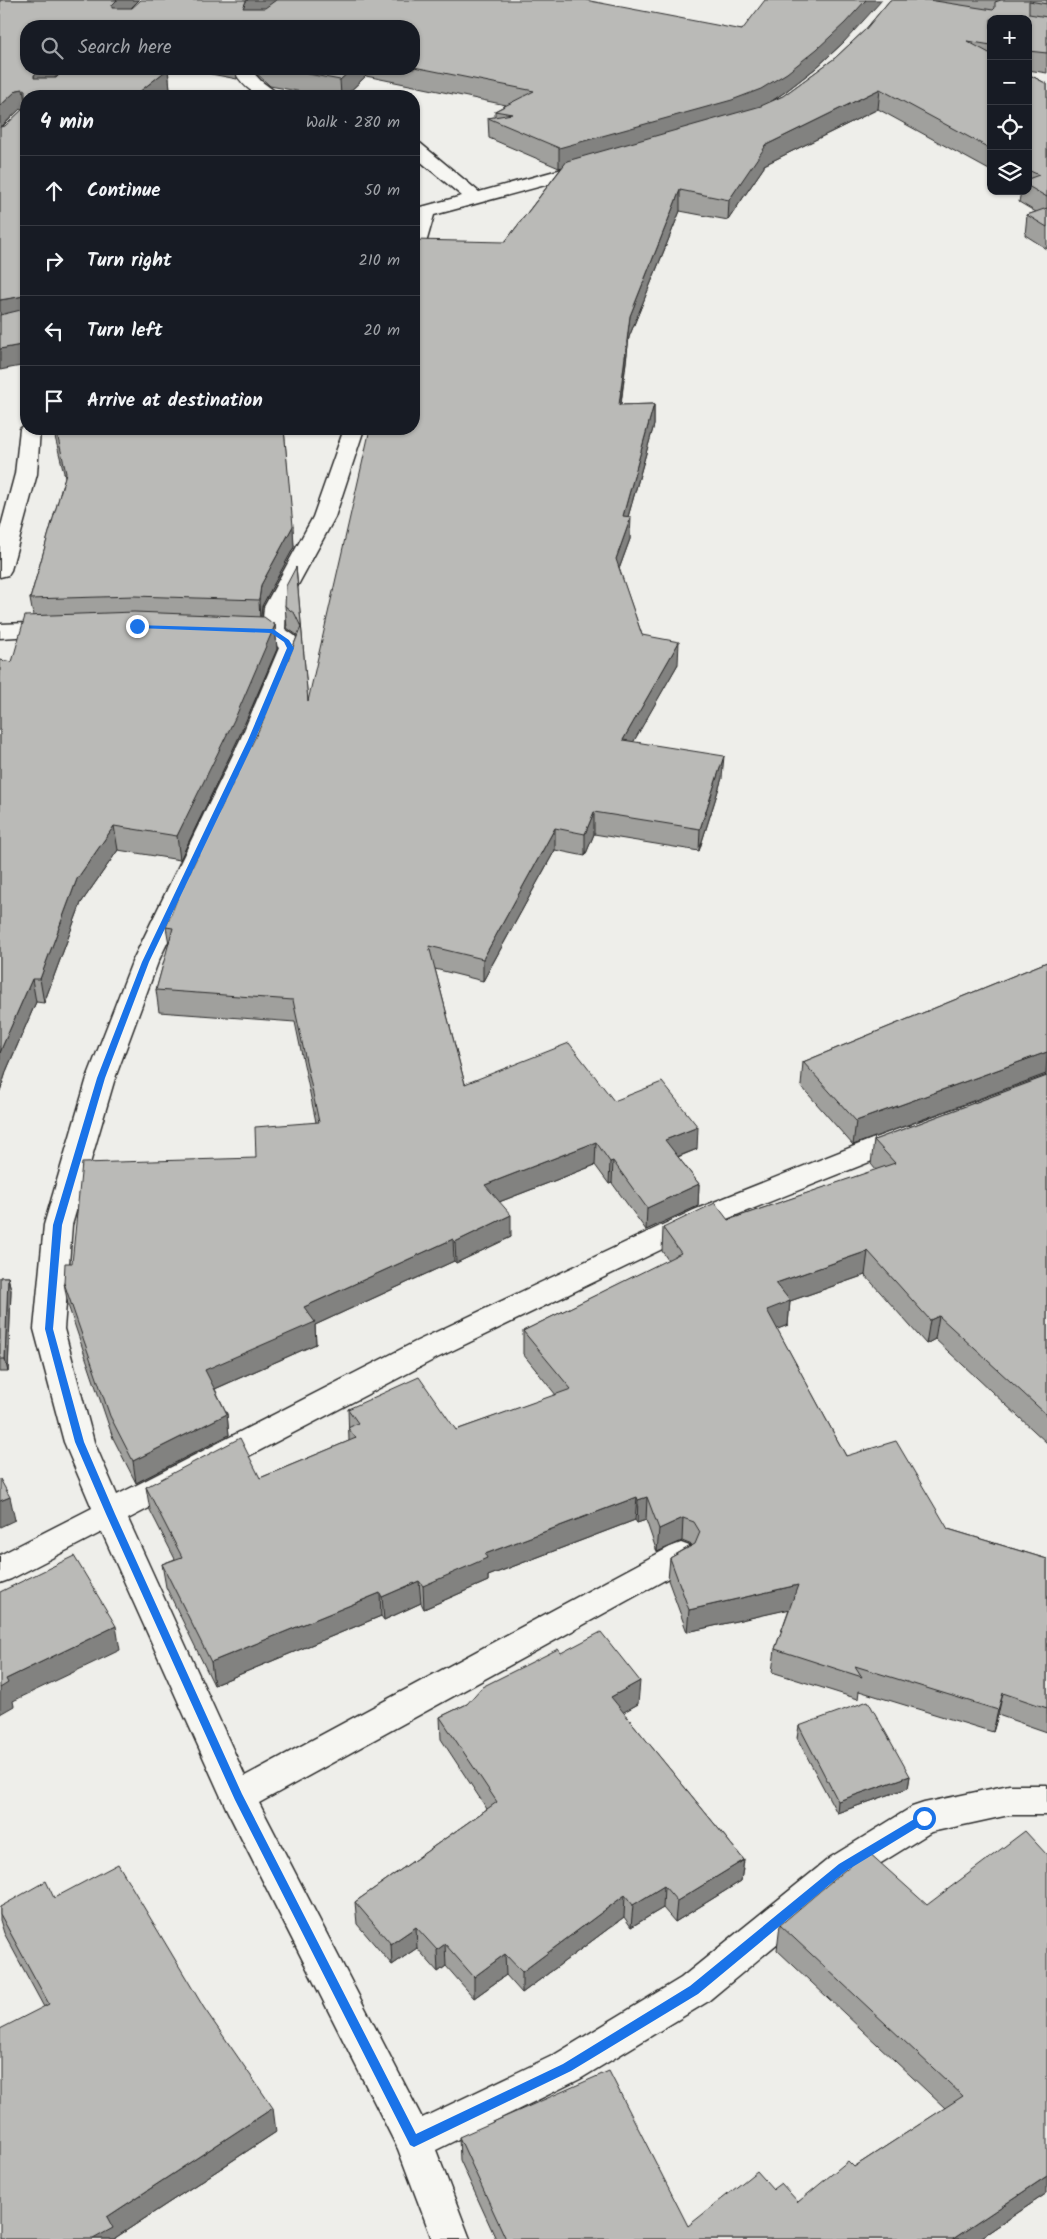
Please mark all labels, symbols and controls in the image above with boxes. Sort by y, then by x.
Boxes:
map controls [987,15,1032,195]
button: + [987,15,1032,60]
search box [20,20,420,75]
text: Search here [78,33,172,63]
icon: search [38,34,66,62]
button: − [987,60,1032,105]
button: locate [987,105,1032,150]
text: 4 min [40,106,94,139]
text: Walk · 280 m [306,110,400,135]
button: layers [987,150,1032,195]
text: Continue [87,176,160,206]
icon: ahead [40,177,68,205]
text: 50 m [364,178,400,203]
text: Turn right [87,246,172,276]
icon: right [40,247,68,275]
text: 210 m [359,248,400,273]
text: Turn left [87,316,162,346]
icon: left [40,317,68,345]
text: 20 m [364,318,400,343]
text: Arrive at destination [87,386,263,416]
icon: arrive [40,387,68,415]
route end [126,615,149,638]
route start [913,1807,936,1830]

